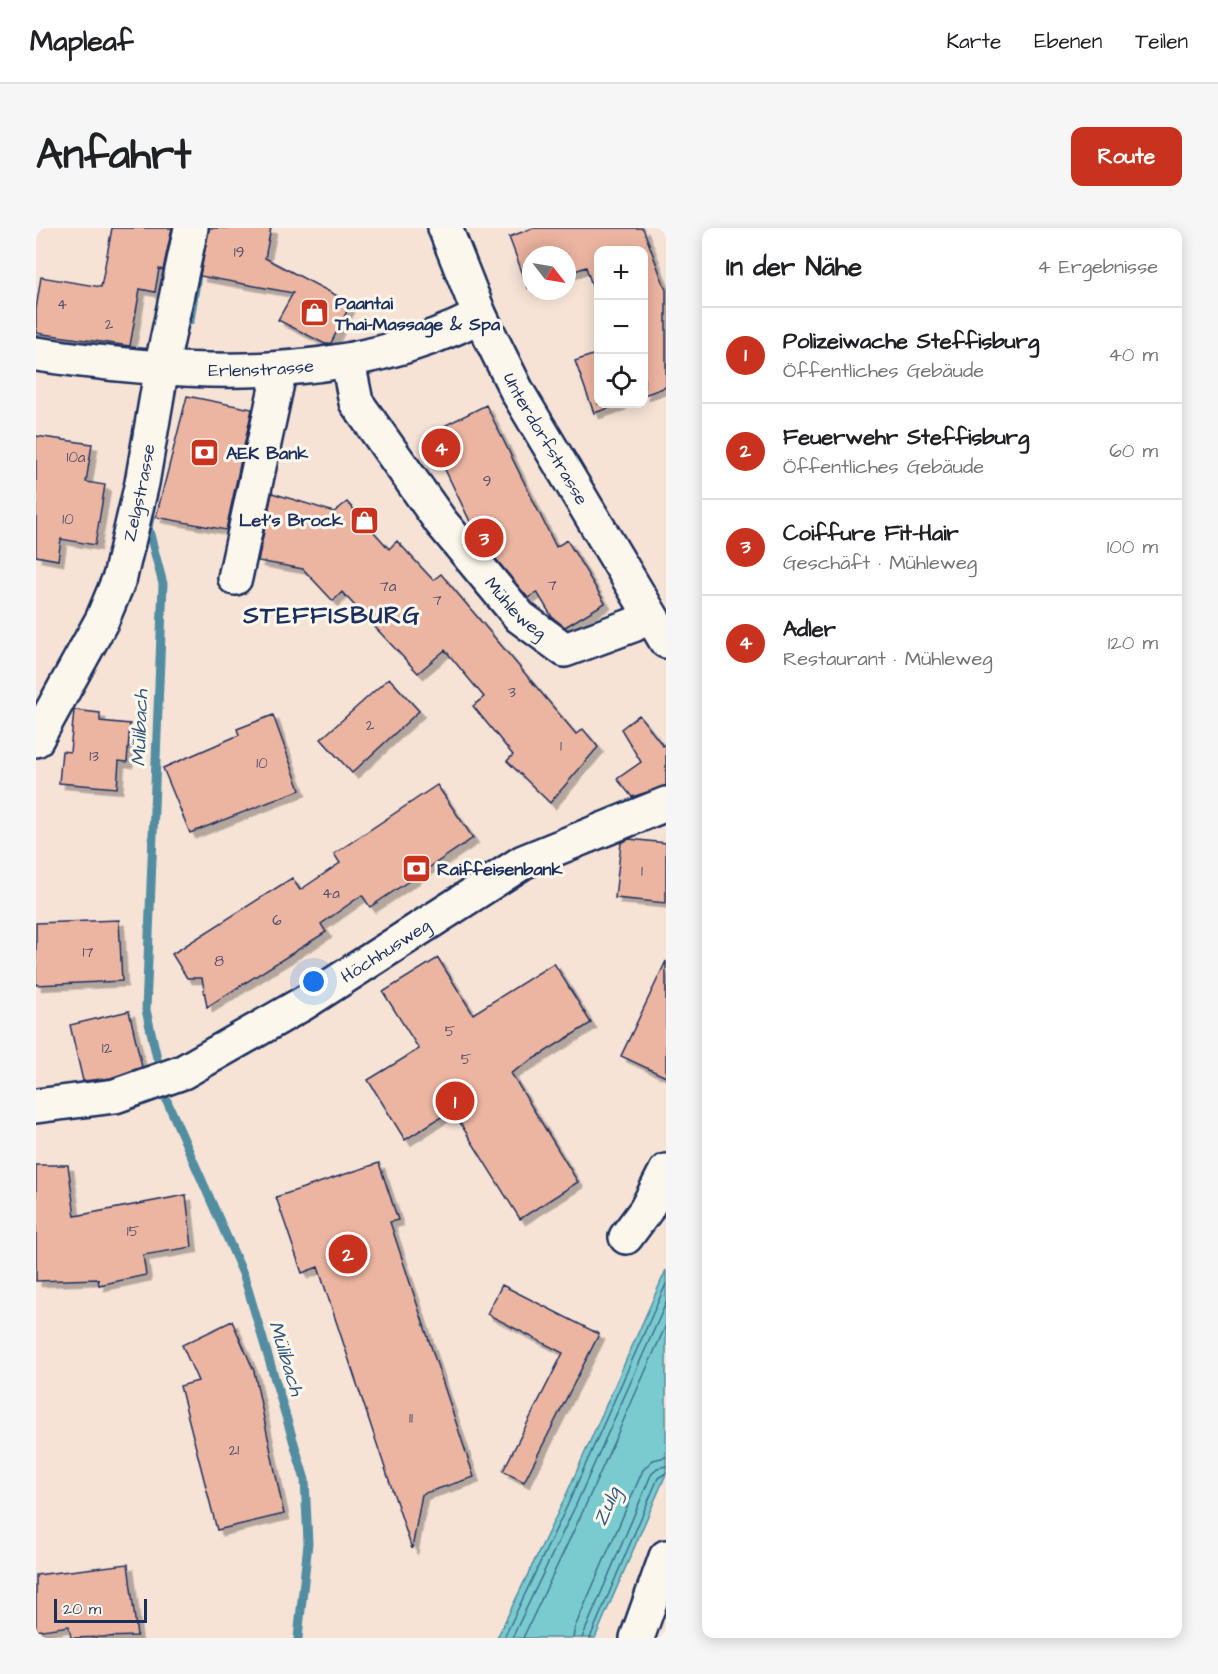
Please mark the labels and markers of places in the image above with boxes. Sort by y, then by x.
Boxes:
place label: Paantai Thai-Massage & Spa [334,291,501,338]
shop icon: Paantai Thai-Massage & Spa [298,297,330,329]
pin: 4 [422,426,460,470]
bank icon: AEK Bank [189,437,221,469]
place label: AEK Bank [226,441,309,466]
shop icon: Let's Brock [348,504,380,536]
place label: Let's Brock [239,508,344,533]
pin: 3 [464,516,504,560]
bank icon: Raiffeisenbank [400,853,432,885]
place label: Raiffeisenbank [437,857,564,882]
pin: 1 [436,1078,474,1124]
pin: 2 [328,1232,368,1276]

